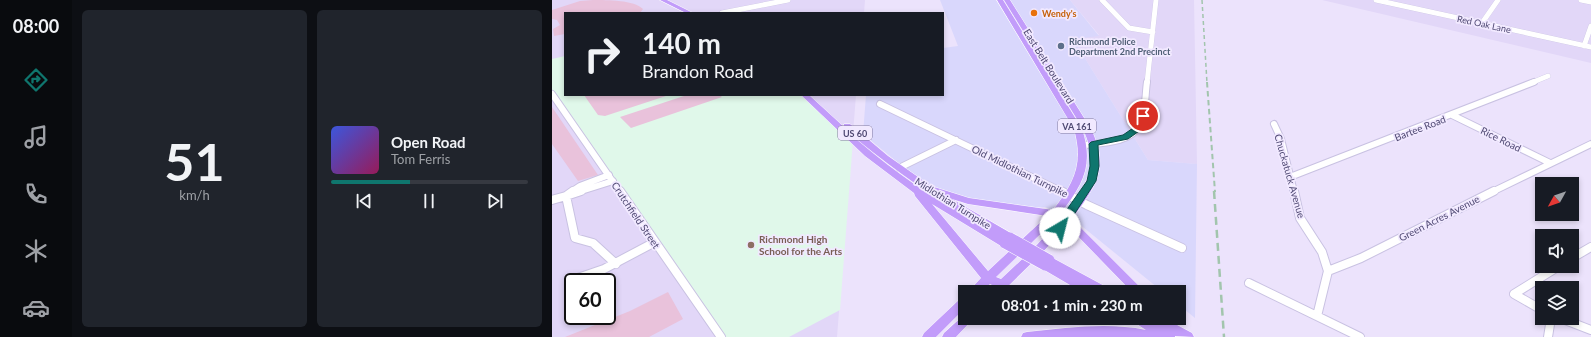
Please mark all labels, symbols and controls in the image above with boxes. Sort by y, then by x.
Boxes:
marker: Wendy's [1029,8,1039,18]
place label: Wendy's [1042,8,1076,19]
street label: Red Oak Lane [1456,13,1512,35]
text: 08:00 [13,15,59,37]
text: 140 m [642,26,721,60]
street label: East Belt Boulevard [1021,27,1077,105]
icon: right [576,28,628,80]
place label: Richmond Police Department 2nd Precinct [1069,36,1171,57]
marker: Richmond Police Department 2nd Precinct [1056,41,1066,51]
text: Brandon Road [642,60,754,82]
icon: directions [22,66,50,94]
pin [1126,99,1160,133]
icon: arrive [1132,105,1154,127]
street label: Bartee Road [1393,113,1447,143]
road number: VA 161 [1058,119,1096,133]
icon: music [22,123,50,151]
street label: Rice Road [1479,124,1523,154]
road number: US 60 [838,126,872,140]
text: 51 [164,130,225,192]
text: Open Road [391,133,466,151]
street label: Chuckatuck Avenue [1272,133,1308,219]
street label: Old Midlothian Turnpike [970,142,1070,200]
text: Tom Ferris [391,151,450,167]
street label: Midlothian Turnpike [913,175,993,231]
north arrow [1535,177,1579,221]
map controls [1535,177,1579,325]
street label: Crutchfield Street [609,179,663,251]
icon: phone [22,180,50,208]
text: km/h [179,187,210,203]
icon: previous [353,190,375,212]
icon: pause [418,190,440,212]
icon: next [484,190,506,212]
street label: Green Acres Avenue [1397,192,1481,244]
position arrow [1039,207,1081,249]
button: sound [1535,229,1579,273]
place label: Richmond High School for the Arts [759,233,843,257]
icon: climate [22,237,50,265]
marker: Richmond High School for the Arts [746,240,756,250]
speed limit sign: 60 [564,273,616,325]
button: layers [1535,281,1579,325]
icon: car [22,294,50,322]
text: 08:01 · 1 min · 230 m [1002,296,1142,314]

